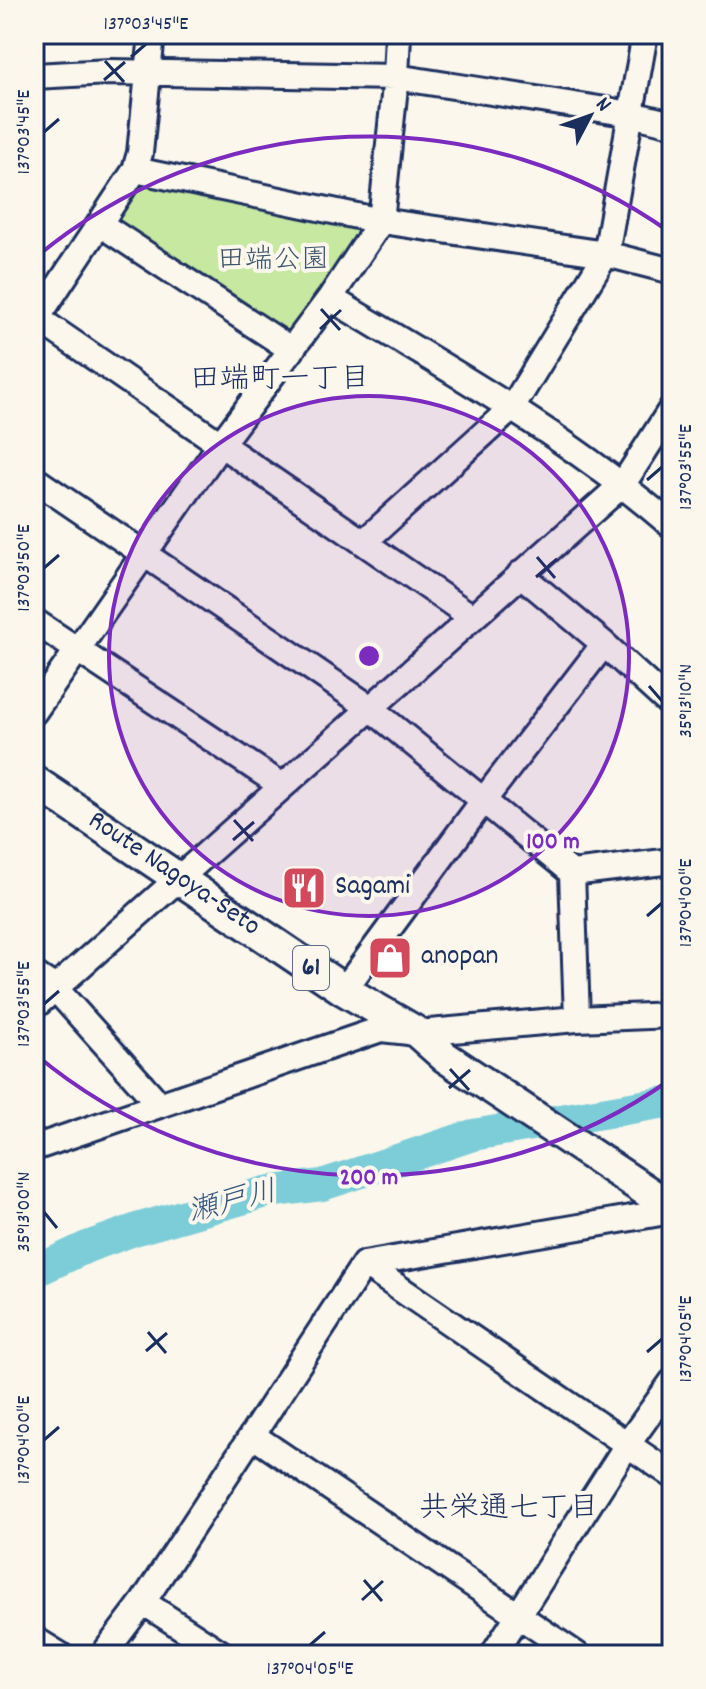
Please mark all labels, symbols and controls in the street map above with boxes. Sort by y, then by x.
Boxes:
text: 137°03'45"E [104,11,188,39]
north arrow [550,76,630,156]
text: 137°03'45"E [11,90,39,174]
text: N [587,91,618,120]
park label: 田端公園 [217,242,329,282]
district label: 田端町一丁目 [190,360,370,403]
text: 137°03'55"E [673,424,701,510]
text: 137°03'50"E [11,524,39,612]
centre of rings [355,642,383,670]
text: 35°13'10"N [673,664,701,738]
street label: Route Nagoya-Seto [79,802,268,948]
text: 100 m [526,826,580,860]
text: 137°04'00"E [673,859,701,947]
restaurant icon: Sagami [280,864,328,912]
place label: Sagami [335,868,410,908]
shop icon: anopan [366,934,414,982]
place label: anopan [421,938,499,978]
road number: 61 [293,946,329,990]
text: 137°03'55"E [11,961,39,1047]
text: 200 m [340,1162,398,1196]
text: 35°13'00"N [11,1172,39,1252]
water label: 瀬戸川 [184,1172,282,1236]
text: 137°04'05"E [673,1296,701,1382]
text: 137°04'00"E [11,1396,39,1484]
district label: 共栄通七丁目 [419,1489,599,1532]
text: 137°04'05"E [267,1656,353,1684]

